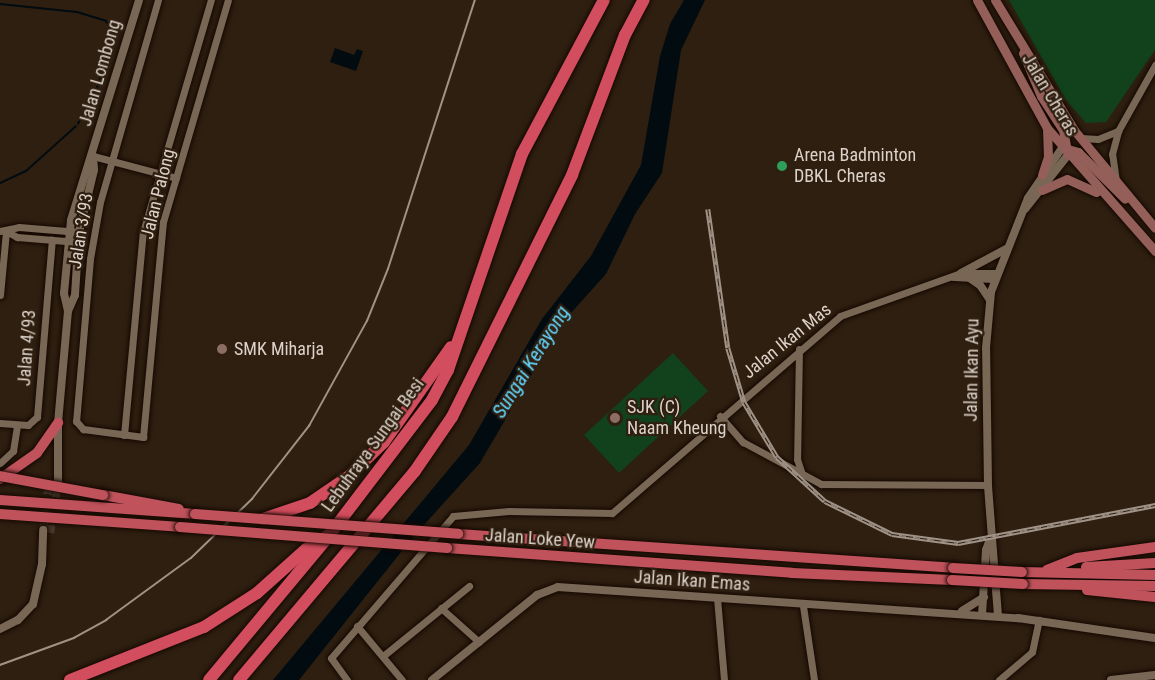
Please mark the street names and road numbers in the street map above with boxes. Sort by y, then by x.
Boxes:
street label: Jalan Lombong [75,17,125,129]
street label: Jalan Cheras [1017,50,1083,140]
street label: Jalan Palong [136,147,180,241]
street label: Jalan 3/93 [64,192,98,270]
street label: Jalan Ikan Mas [738,299,836,383]
street label: Jalan 4/93 [14,309,40,387]
street label: Jalan Ikan Ayu [960,318,984,422]
street label: Lebuhraya Sungai Besi [317,374,429,516]
street label: Jalan Loke Yew [484,524,596,554]
street label: Jalan Ikan Emas [633,566,751,596]

